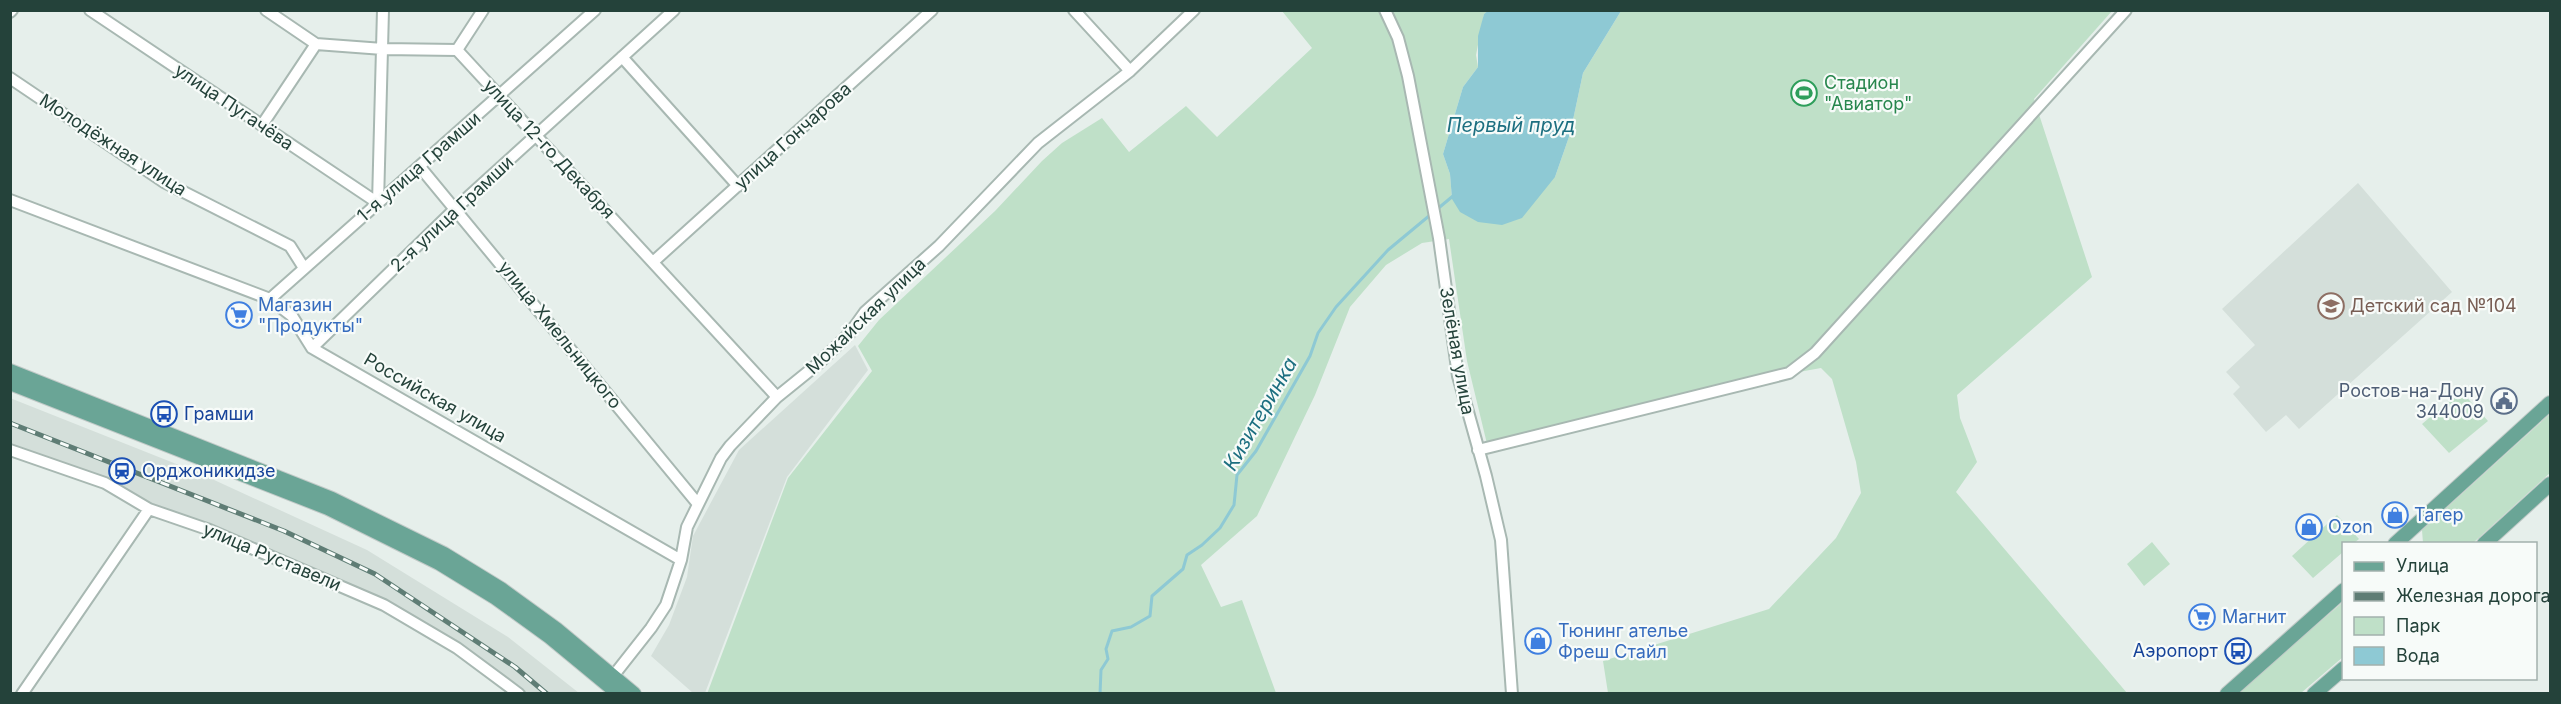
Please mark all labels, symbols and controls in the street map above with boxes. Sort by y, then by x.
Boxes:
street label: улица Пугачёва [171,59,298,154]
place label: Стадион "Авиатор" [1824,72,1912,114]
street label: улица 12-го Декабря [479,75,619,223]
street label: улица Гончарова [730,78,855,193]
sports icon: Стадион "Авиатор" [1789,78,1819,108]
street label: Молодёжная улица [36,89,191,200]
street label: 1-я улица Грамши [353,107,485,226]
water label: Первый пруд [1447,113,1575,137]
street label: 2-я улица Грамши [386,151,518,276]
street label: Можайская улица [801,253,930,378]
street label: улица Хмельницкого [494,257,626,413]
street label: Зелёная улица [1436,285,1479,416]
school or university icon: Детский сад №104 [2316,291,2346,321]
place label: Магазин "Продукты" [258,294,363,336]
place label: Детский сад №104 [2350,295,2517,316]
supermarket icon: Магазин "Продукты" [224,300,254,330]
street label: Российская улица [361,348,510,447]
water label: Кизитеринка [1218,353,1302,475]
place label: Ростов-на-Дону 344009 [2339,380,2484,422]
public building icon: Ростов-на-Дону 344009 [2489,386,2519,416]
bus stop icon: Грамши [149,399,179,429]
place label: Грамши [184,403,254,424]
station icon: Орджоникидзе [107,456,137,486]
place label: Орджоникидзе [142,460,275,481]
shop icon: Тагер [2380,500,2410,530]
place label: Тагер [2414,504,2463,525]
shop icon: Ozon [2294,512,2324,542]
place label: Ozon [2328,516,2373,537]
street label: улица Руставели [200,518,344,595]
legend [2342,542,2537,680]
text: Улица [2396,555,2449,576]
text: Железная дорога [2396,585,2551,606]
supermarket icon: Магнит [2187,602,2217,632]
place label: Магнит [2222,606,2287,627]
text: Парк [2396,615,2441,636]
place label: Тюнинг ателье Фреш Стайл [1558,620,1688,662]
shop icon: Тюнинг ателье Фреш Стайл [1523,626,1553,656]
bus stop icon: Аэропорт [2223,636,2253,666]
place label: Аэропорт [2133,640,2219,661]
text: Вода [2396,645,2440,666]

